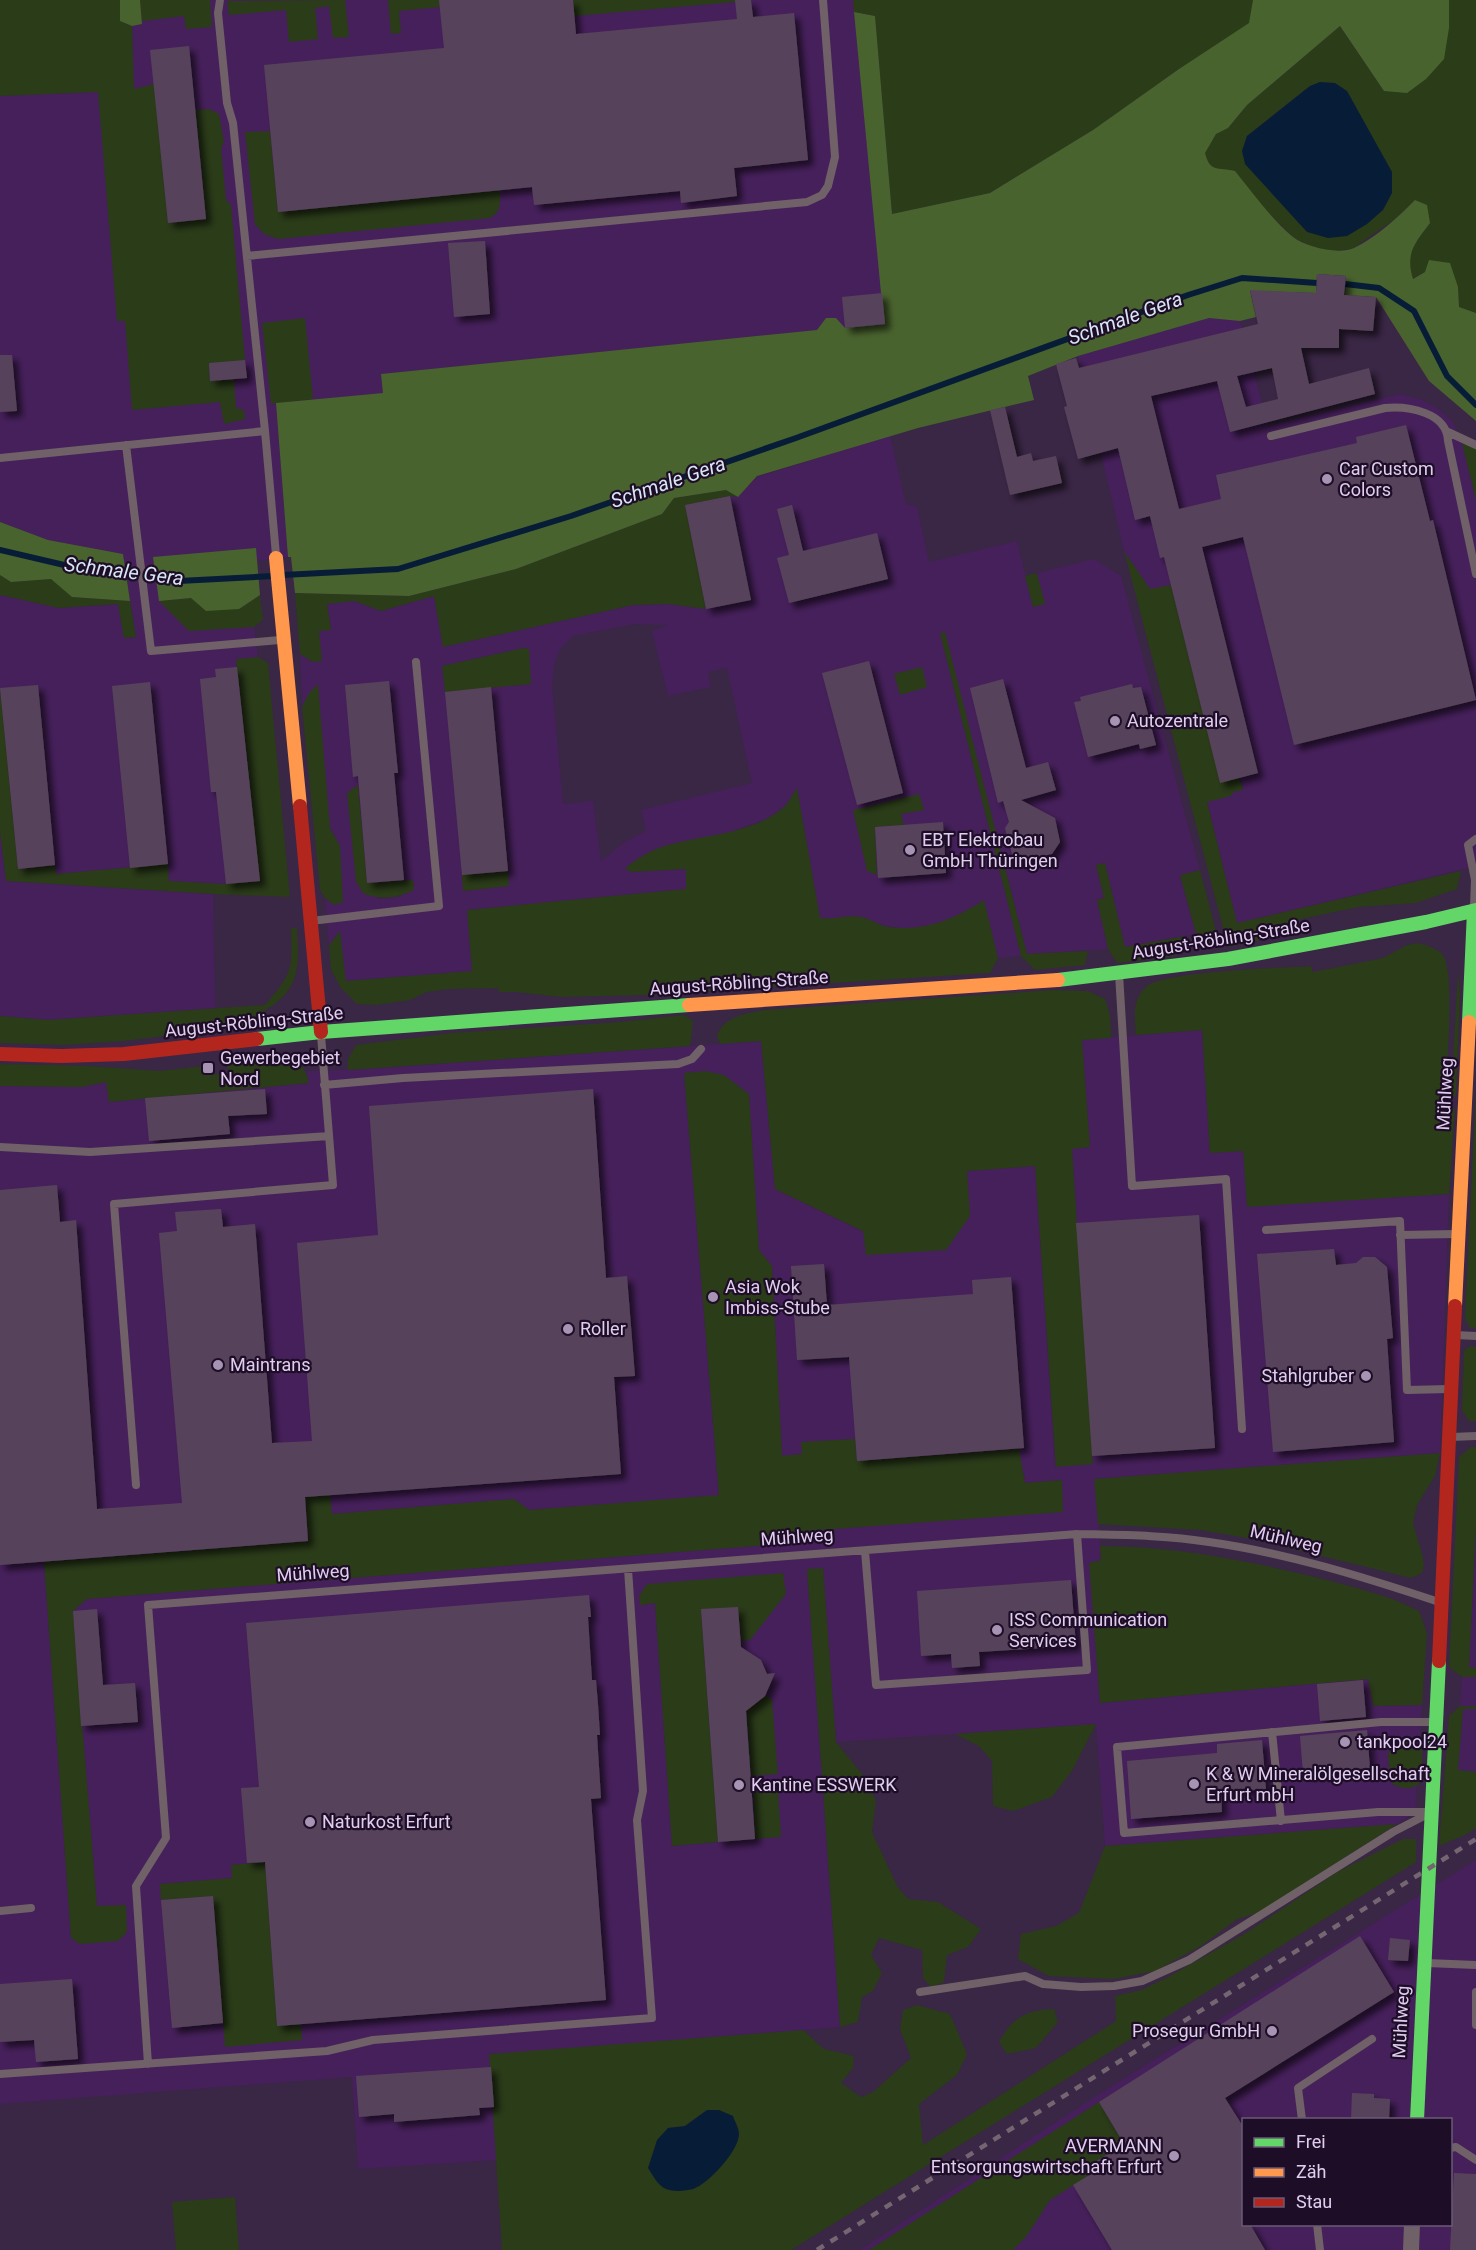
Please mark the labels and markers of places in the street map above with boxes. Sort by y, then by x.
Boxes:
place label: Car Custom Colors [1339,458,1434,500]
marker: Car Custom Colors [1320,472,1334,486]
place label: Autozentrale [1127,710,1228,731]
marker: Autozentrale [1108,714,1122,728]
place label: EBT Elektrobau GmbH Thüringen [922,829,1058,871]
marker: EBT Elektrobau GmbH Thüringen [903,843,917,857]
place label: Gewerbegebiet Nord [220,1047,340,1089]
marker: Gewerbegebiet Nord [201,1061,215,1075]
place label: Asia Wok Imbiss-Stube [725,1276,830,1318]
marker: Asia Wok Imbiss-Stube [706,1290,720,1304]
place label: Roller [580,1318,626,1339]
marker: Roller [561,1322,575,1336]
place label: Maintrans [230,1354,310,1375]
marker: Maintrans [211,1358,225,1372]
place label: Stahlgruber [1261,1365,1354,1386]
marker: Stahlgruber [1359,1369,1373,1383]
place label: ISS Communication Services [1009,1609,1167,1651]
marker: ISS Communication Services [990,1623,1004,1637]
place label: tankpool24 [1357,1731,1447,1752]
marker: tankpool24 [1338,1735,1352,1749]
place label: K & W Mineralölgesellschaft Erfurt mbH [1206,1763,1430,1805]
place label: Kantine ESSWERK [751,1774,897,1795]
marker: K & W Mineralölgesellschaft Erfurt mbH [1187,1777,1201,1791]
marker: Kantine ESSWERK [732,1778,746,1792]
place label: Naturkost Erfurt [322,1811,451,1832]
marker: Naturkost Erfurt [303,1815,317,1829]
place label: Prosegur GmbH [1132,2020,1260,2041]
marker: Prosegur GmbH [1265,2024,1279,2038]
place label: AVERMANN Entsorgungswirtschaft Erfurt [931,2135,1162,2177]
marker: AVERMANN Entsorgungswirtschaft Erfurt [1167,2149,1181,2163]

